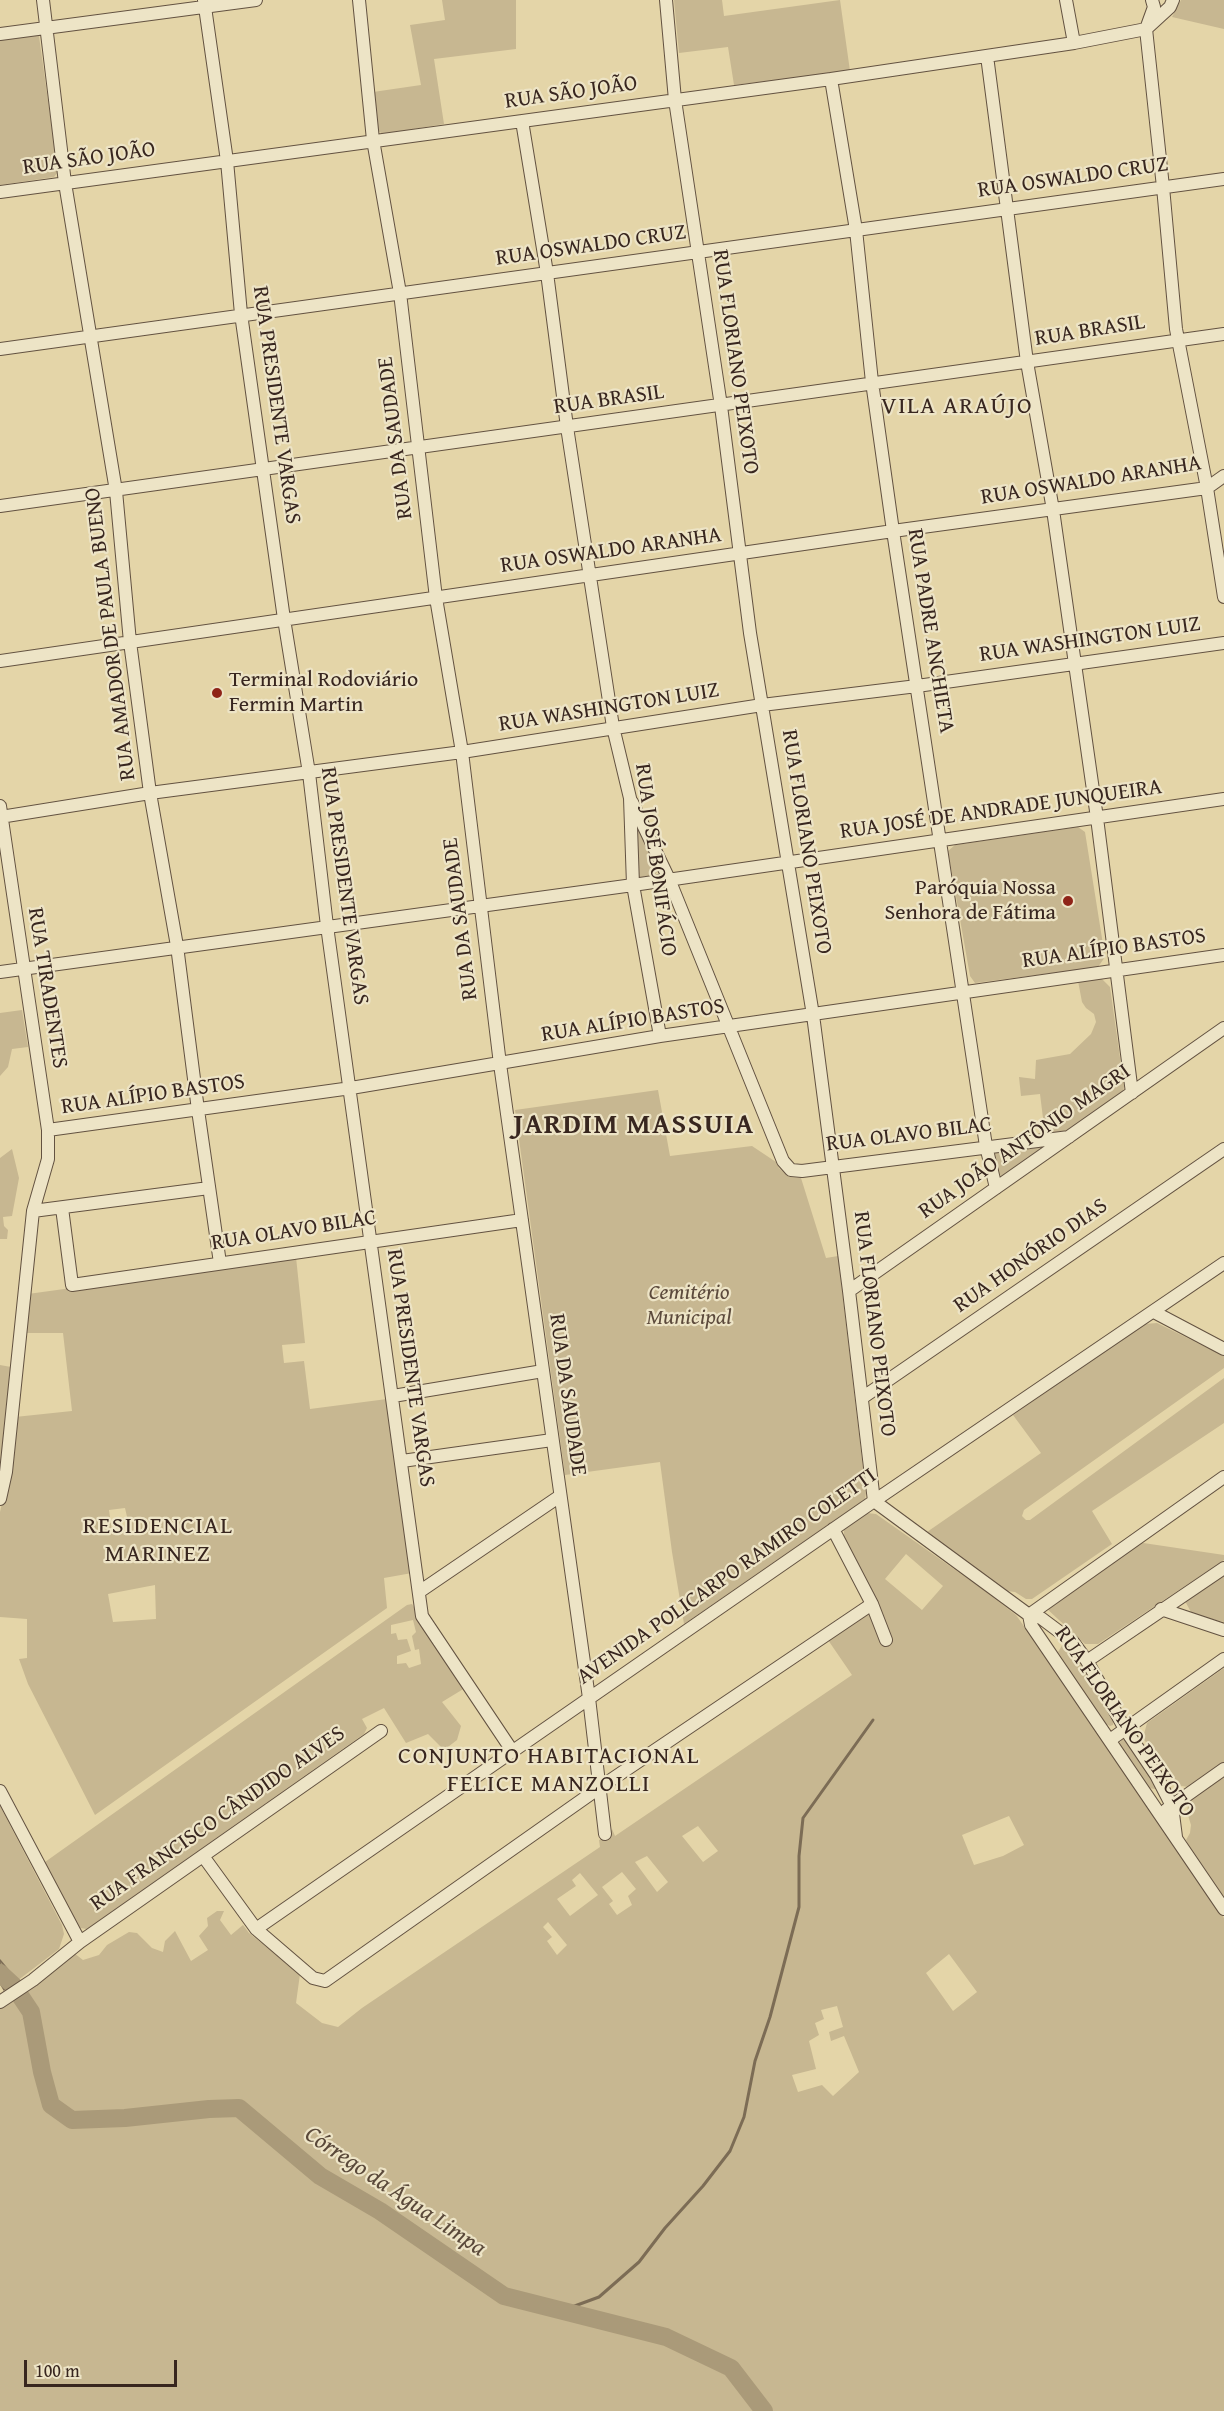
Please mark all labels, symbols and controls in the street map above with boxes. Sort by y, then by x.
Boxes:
street label: RUA SÃO JOÃO [503,71,639,115]
street label: RUA SÃO JOÃO [21,137,157,181]
street label: RUA OSWALDO CRUZ [976,152,1170,204]
street label: RUA OSWALDO CRUZ [494,220,688,272]
street label: RUA FLORIANO PEIXOTO [706,248,764,476]
street label: RUA PRESIDENTE VARGAS [246,284,306,526]
street label: RUA BRASIL [1033,309,1147,353]
street label: RUA DA SAUDADE [373,355,419,521]
street label: RUA BRASIL [552,379,666,421]
district label: VILA ARAÚJO [881,393,1033,421]
street label: RUA OSWALDO ARANHA [979,451,1203,511]
street label: RUA AMADOR DE PAULA BUENO [80,486,142,782]
street label: RUA OSWALDO ARANHA [499,522,723,580]
street label: RUA PADRE ANCHIETA [901,527,959,735]
street label: RUA WASHINGTON LUIZ [978,611,1202,669]
place label: Terminal Rodoviário Fermin Martin [229,667,418,718]
street label: RUA WASHINGTON LUIZ [497,678,721,738]
marker: Terminal Rodoviário Fermin Martin [210,686,224,700]
street label: RUA FLORIANO PEIXOTO [775,728,837,956]
street label: RUA JOSÉ BONIFÁCIO [628,762,682,958]
street label: RUA PRESIDENTE VARGAS [314,765,374,1007]
street label: RUA JOSÉ DE ANDRADE JUNQUEIRA [838,774,1164,846]
street label: RUA DA SAUDADE [438,836,484,1002]
place label: Paróquia Nossa Senhora de Fátima [885,875,1056,926]
marker: Paróquia Nossa Senhora de Fátima [1061,894,1075,908]
street label: RUA TIRADENTES [21,906,73,1070]
street label: RUA ALÍPIO BASTOS [1021,923,1207,975]
street label: RUA ALÍPIO BASTOS [540,994,726,1048]
street label: RUA JOÃO ANTÔNIO MAGRI [914,1059,1136,1225]
street label: RUA ALÍPIO BASTOS [60,1069,246,1121]
district label: JARDIM MASSUIA [513,1109,755,1143]
street label: RUA OLAVO BILAC [825,1112,993,1158]
street label: RUA HONÓRIO DIAS [949,1193,1113,1319]
street label: RUA OLAVO BILAC [210,1205,378,1257]
street label: RUA FLORIANO PEIXOTO [847,1210,901,1438]
street label: RUA PRESIDENTE VARGAS [380,1247,440,1489]
park label: Cemitério Municipal [646,1280,732,1332]
street label: RUA DA SAUDADE [543,1312,591,1478]
street label: AVENIDA POLICARPO RAMIRO COLETTI [572,1463,882,1691]
district label: RESIDENCIAL MARINEZ [83,1513,233,1569]
street label: RUA FLORIANO PEIXOTO [1048,1622,1200,1822]
street label: RUA FRANCISCO CÂNDIDO ALVES [86,1721,350,1917]
district label: CONJUNTO HABITACIONAL FELICE MANZOLLI [398,1743,700,1799]
water label: Córrego da Água Limpa [299,2121,491,2263]
scale bar [27,2348,180,2386]
text: 100 m [35,2357,80,2384]

